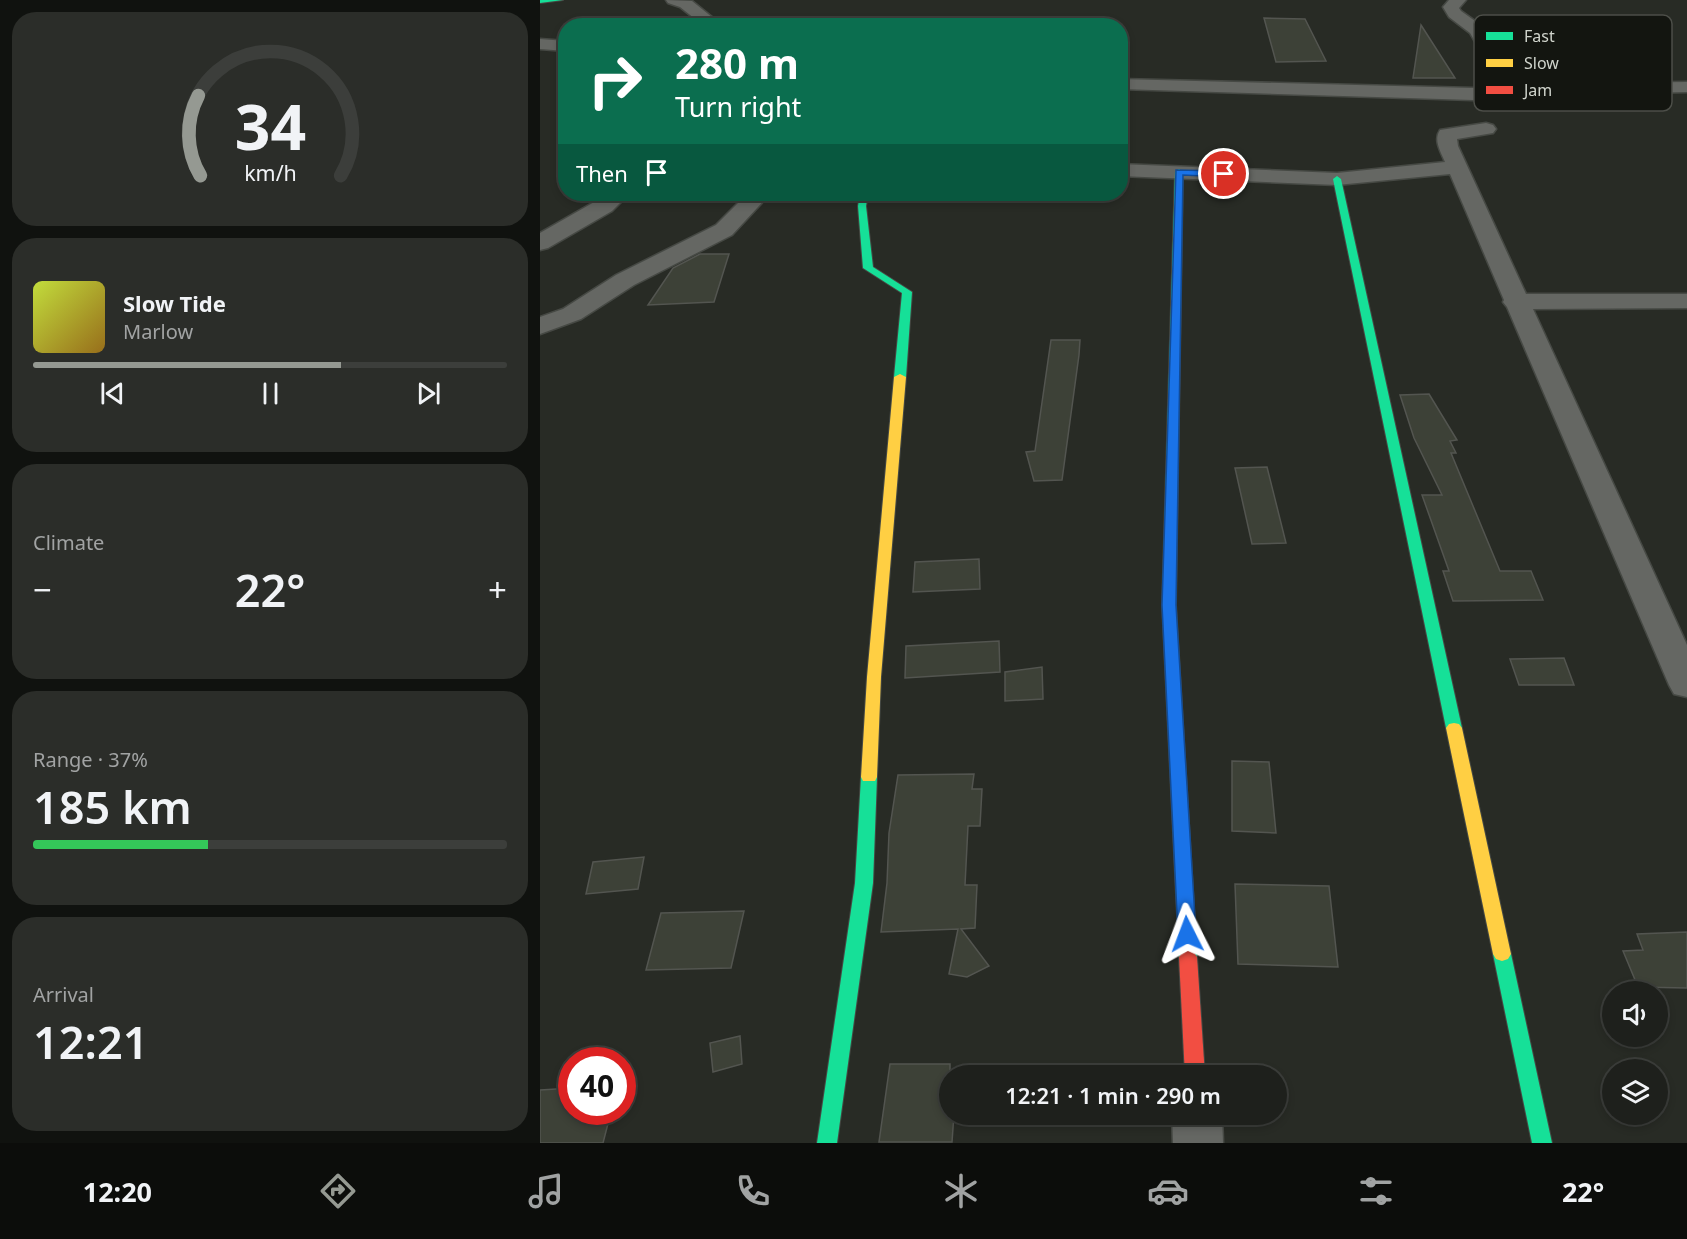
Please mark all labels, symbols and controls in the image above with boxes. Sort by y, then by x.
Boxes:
legend [1474,15,1672,111]
text: Fast [1524,25,1555,47]
text: 280 m [675,34,799,91]
icon: right [576,42,654,120]
text: Slow [1524,52,1559,74]
text: Jam [1522,79,1552,101]
text: 34 [234,83,306,168]
text: Turn right [675,88,801,125]
pin [1198,148,1249,199]
icon: arrive [640,156,673,189]
icon: arrive [1207,157,1240,190]
text: km/h [244,158,296,187]
text: Then [576,158,628,188]
text: Slow Tide [123,288,226,318]
text: Marlow [123,318,193,345]
icon: previous [96,377,129,410]
icon: pause [254,377,287,410]
icon: next [412,377,445,410]
text: Climate [33,529,104,556]
text: 22° [235,559,305,620]
text: − [33,567,52,612]
text: + [488,567,507,612]
text: Range · 37% [33,746,148,773]
text: 185 km [33,776,192,837]
position arrow [1155,902,1219,966]
text: Arrival [33,981,94,1008]
map controls [1602,981,1668,1125]
button: sound [1602,981,1668,1047]
text: 12:21 [33,1011,148,1072]
speed limit sign: 40 [558,1047,636,1125]
button: layers [1602,1059,1668,1125]
text: 12:21 · 1 min · 290 m [1005,1080,1221,1110]
icon: directions [317,1170,359,1212]
icon: music [525,1170,567,1212]
icon: phone [732,1170,774,1212]
icon: climate [940,1170,982,1212]
icon: car [1147,1170,1189,1212]
icon: filters [1355,1170,1397,1212]
text: 12:20 [83,1173,152,1210]
text: 22° [1562,1173,1604,1210]

